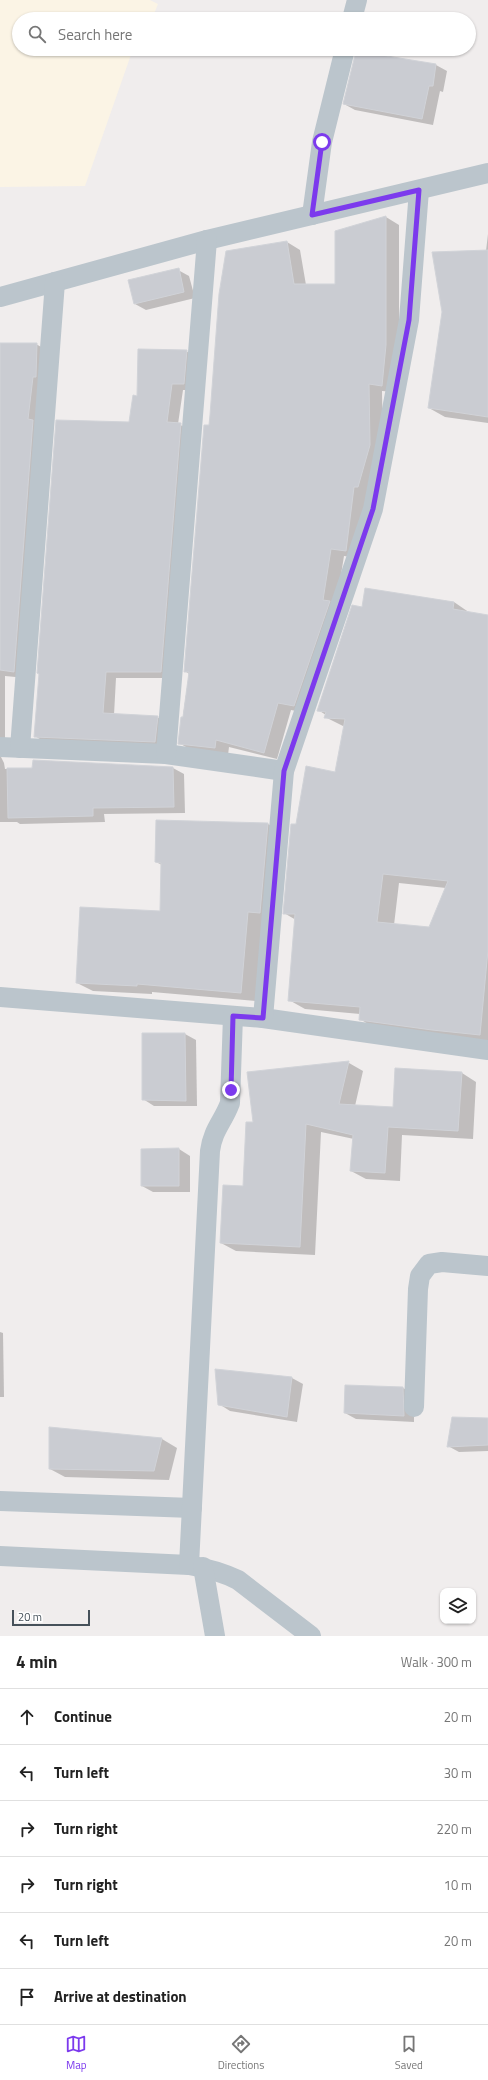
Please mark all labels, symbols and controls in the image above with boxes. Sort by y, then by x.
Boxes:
search box [12,12,476,56]
icon: search [26,23,48,45]
text: Search here [58,23,132,46]
route start [313,133,331,151]
route end [222,1081,240,1099]
map controls [440,1588,476,1624]
button: layers [440,1588,476,1624]
scale bar [12,1608,90,1627]
text: 20 m [18,1609,42,1625]
text: 4 min [16,1649,57,1675]
text: Walk · 300 m [401,1652,472,1672]
text: Continue [54,1705,112,1728]
icon: ahead [16,1706,38,1728]
text: 20 m [444,1707,472,1727]
text: Turn left [54,1761,109,1784]
icon: left [16,1762,38,1784]
text: 30 m [444,1763,472,1783]
text: Turn right [54,1817,118,1840]
icon: right [16,1818,38,1840]
text: 220 m [436,1819,472,1839]
text: Turn right [54,1873,118,1896]
icon: right [16,1874,38,1896]
text: 10 m [444,1875,472,1895]
text: Turn left [54,1929,109,1952]
icon: left [16,1930,38,1952]
text: 20 m [444,1931,472,1951]
text: Arrive at destination [54,1985,187,2008]
icon: arrive [16,1986,38,2008]
tab: Map [65,2033,87,2073]
tab: Directions [218,2033,264,2073]
tab: Saved [395,2033,423,2073]

